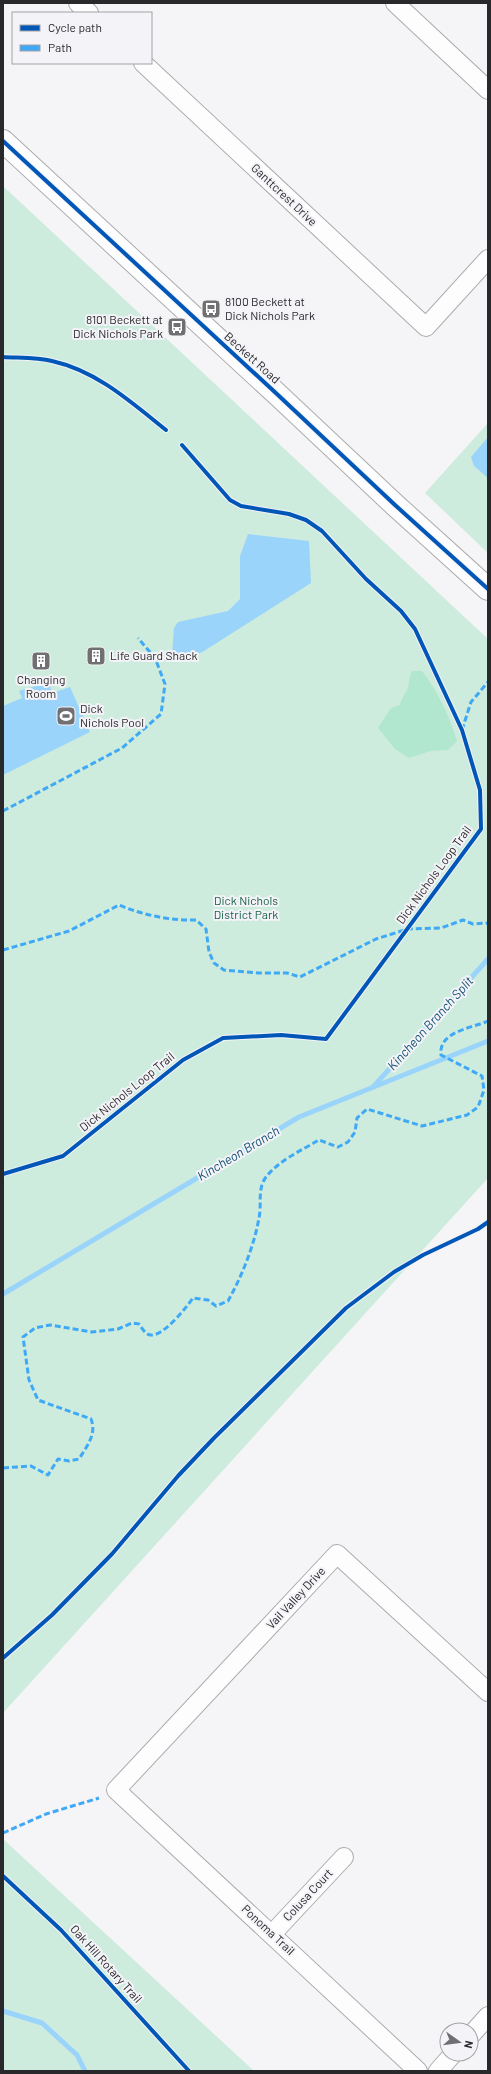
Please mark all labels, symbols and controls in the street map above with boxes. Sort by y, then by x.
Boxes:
legend [12,12,152,64]
text: Cycle path [48,20,102,34]
text: Path [48,40,72,54]
street label: Ganttcrest Drive [249,160,320,228]
place label: 8100 Beckett at Dick Nichols Park [225,294,315,322]
bus stop icon: 8100 Beckett at Dick Nichols Park [200,298,222,320]
place label: 8101 Beckett at Dick Nichols Park [73,312,163,340]
bus stop icon: 8101 Beckett at Dick Nichols Park [166,316,188,338]
street label: Beckett Road [222,329,283,386]
building icon: Life Guard Shack [85,645,107,667]
place label: Life Guard Shack [110,648,197,662]
building icon: Changing Room [30,650,52,672]
place label: Changing Room [17,672,65,700]
place label: Dick Nichols Pool [80,701,144,729]
sports icon: Dick Nichols Pool [55,705,77,727]
street label: Dick Nichols Loop Trail [393,823,473,926]
park label: Dick Nichols District Park [214,893,278,921]
water label: Kincheon Branch Split [384,973,477,1073]
street label: Dick Nichols Loop Trail [76,1049,177,1134]
water label: Kincheon Branch [194,1122,282,1184]
street label: Vail Valley Drive [263,1563,328,1631]
street label: Colusa Court [279,1865,335,1923]
street label: Ponoma Trail [239,1901,298,1957]
street label: Oak Hill Rotary Trail [68,1921,145,2005]
north arrow [439,2022,479,2062]
text: N [462,2039,476,2050]

